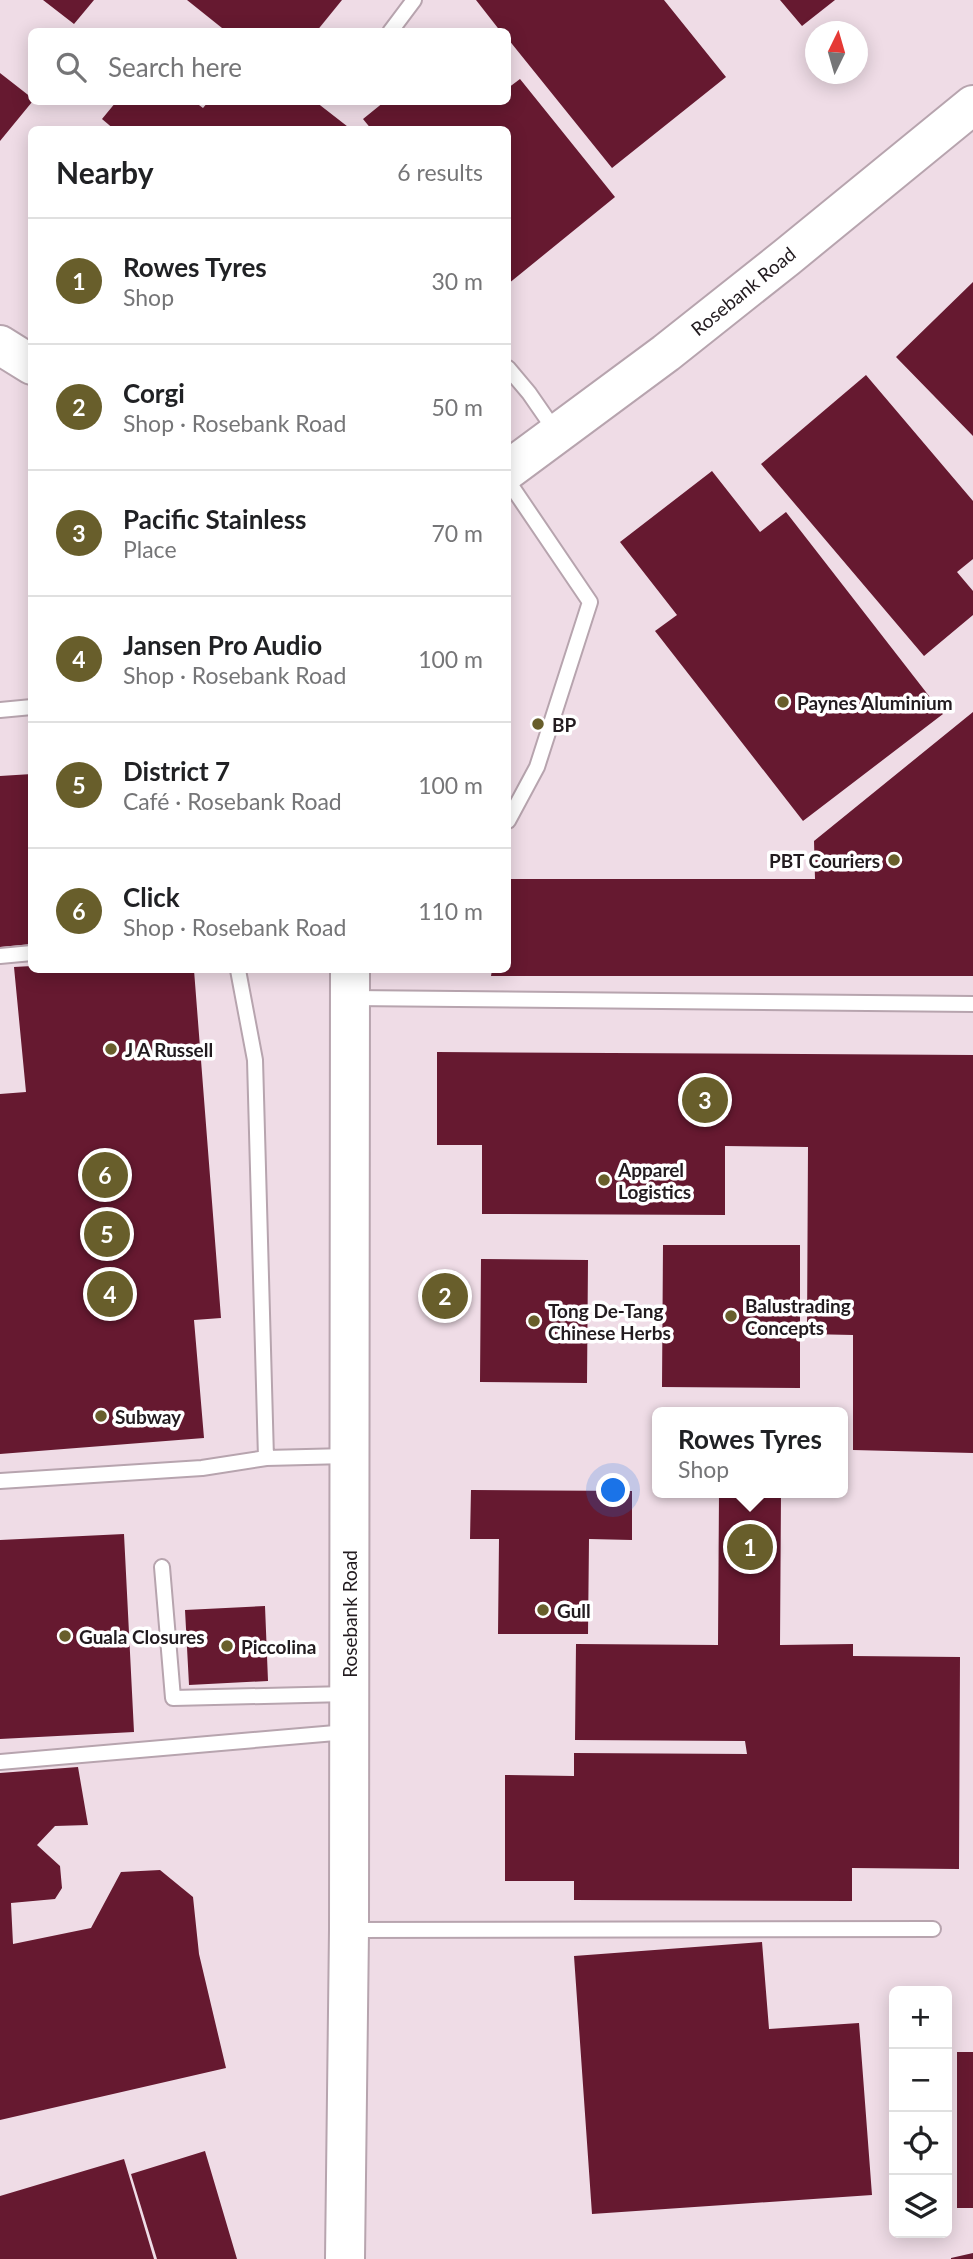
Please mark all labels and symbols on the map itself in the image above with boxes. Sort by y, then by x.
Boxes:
north arrow [805,21,868,84]
street label: Rosebank Road [686,242,800,340]
place label: Paynes Aluminium [797,691,953,714]
marker: Paynes Aluminium [775,694,791,710]
place label: BP [552,713,577,736]
marker: BP [530,716,546,732]
place label: PBT Couriers [769,849,880,872]
marker: PBT Couriers [886,852,902,868]
place label: J A Russell [125,1038,213,1061]
marker: J A Russell [103,1041,119,1057]
pin: 3 [682,1074,728,1126]
pin: 6 [82,1149,128,1201]
place label: Apparel Logistics [617,1158,691,1203]
marker: Apparel Logistics [596,1172,612,1188]
pin: 5 [84,1208,130,1260]
pin: 4 [87,1268,133,1320]
pin: 2 [422,1270,468,1322]
place label: Balustrading Concepts [745,1294,851,1339]
place label: Tong De-Tang Chinese Herbs [548,1299,671,1344]
marker: Balustrading Concepts [723,1308,739,1324]
marker: Tong De-Tang Chinese Herbs [526,1313,542,1329]
place label: Subway [115,1405,182,1428]
marker: Subway [93,1408,109,1424]
your location [596,1473,630,1507]
pin: 1 [727,1521,773,1573]
street label: Rosebank Road [338,1550,361,1678]
place label: Gull [557,1599,591,1622]
marker: Gull [535,1602,551,1618]
place label: Guala Closures [79,1625,205,1648]
marker: Guala Closures [57,1628,73,1644]
place label: Piccolina [241,1635,316,1658]
marker: Piccolina [219,1638,235,1654]

